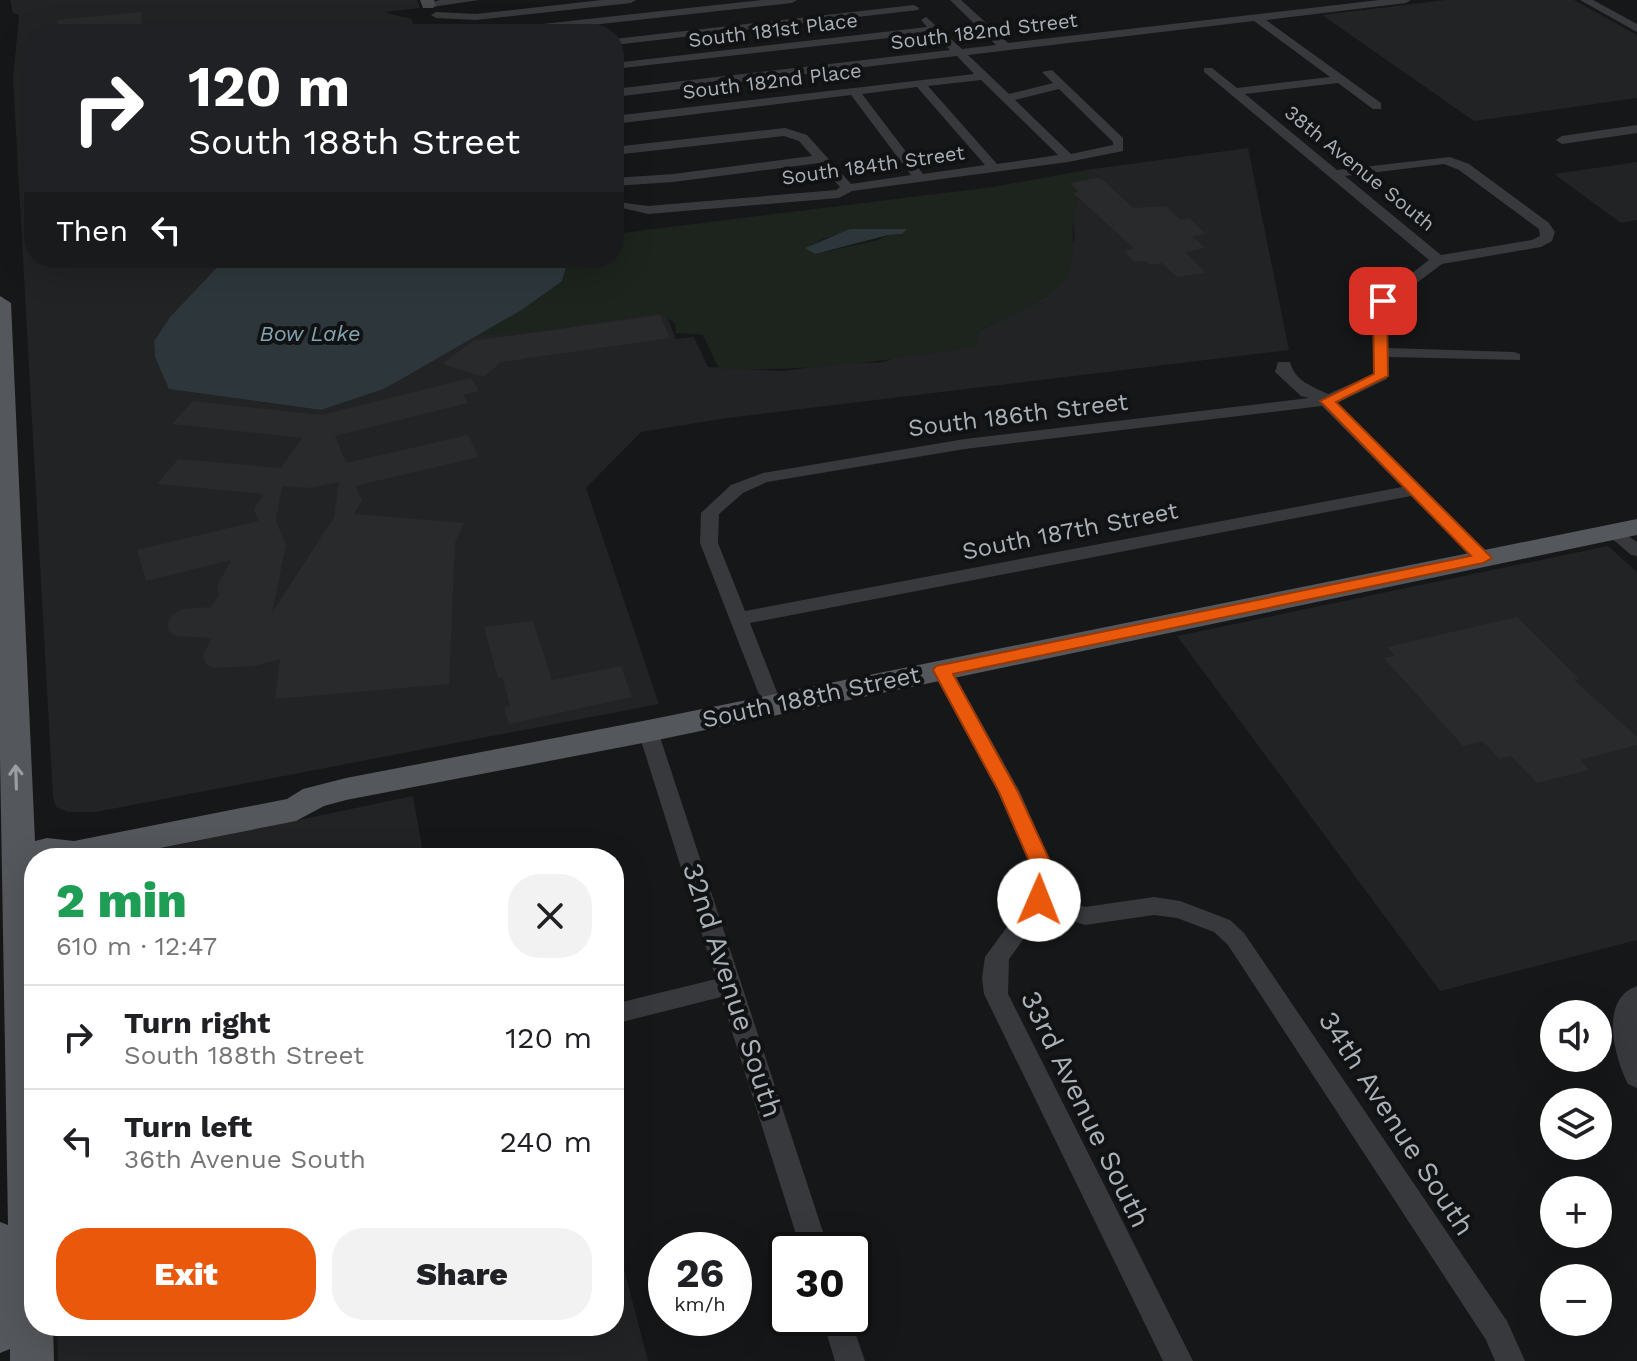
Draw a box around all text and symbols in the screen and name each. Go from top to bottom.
street label: South 181st Place [687,8,859,52]
street label: South 182nd Street [889,8,1079,54]
text: 120 m [188,54,350,120]
icon: right [56,56,160,160]
street label: South 182nd Place [681,58,863,104]
street label: 38th Avenue South [1280,100,1440,236]
text: South 188th Street [188,121,520,163]
street label: South 184th Street [780,140,967,190]
icon: left [144,208,188,252]
text: Then [56,213,128,248]
pin [1349,267,1417,335]
icon: arrive [1361,279,1405,323]
water label: Bow Lake [259,321,361,346]
street label: South 186th Street [906,388,1130,442]
street label: South 187th Street [960,496,1180,566]
street label: South 188th Street [700,660,922,734]
one-way arrow [9,764,24,791]
position arrow [997,858,1081,942]
street label: 32nd Avenue South [676,859,789,1122]
text: 2 min [56,872,187,929]
button: close [508,874,592,958]
text: 610 m · 12:47 [56,931,217,961]
street label: 33rd Avenue South [1014,985,1157,1233]
map controls [1540,1000,1612,1336]
button: sound [1540,1000,1612,1072]
text: Turn right [124,1005,270,1040]
street label: 34th Avenue South [1312,1005,1481,1242]
icon: right [56,1015,100,1059]
text: 120 m [505,1020,592,1055]
text: South 188th Street [124,1040,364,1070]
button: layers [1540,1088,1612,1160]
text: Turn left [124,1109,252,1144]
icon: left [56,1119,100,1163]
text: 240 m [500,1124,592,1159]
text: 36th Avenue South [124,1144,366,1174]
button: + [1540,1176,1612,1248]
button: Exit [56,1228,316,1320]
button: Share [332,1228,592,1320]
speed limit sign: 30 [768,1232,872,1336]
text: 26 [676,1250,724,1297]
button: − [1540,1264,1612,1336]
text: km/h [674,1292,726,1316]

